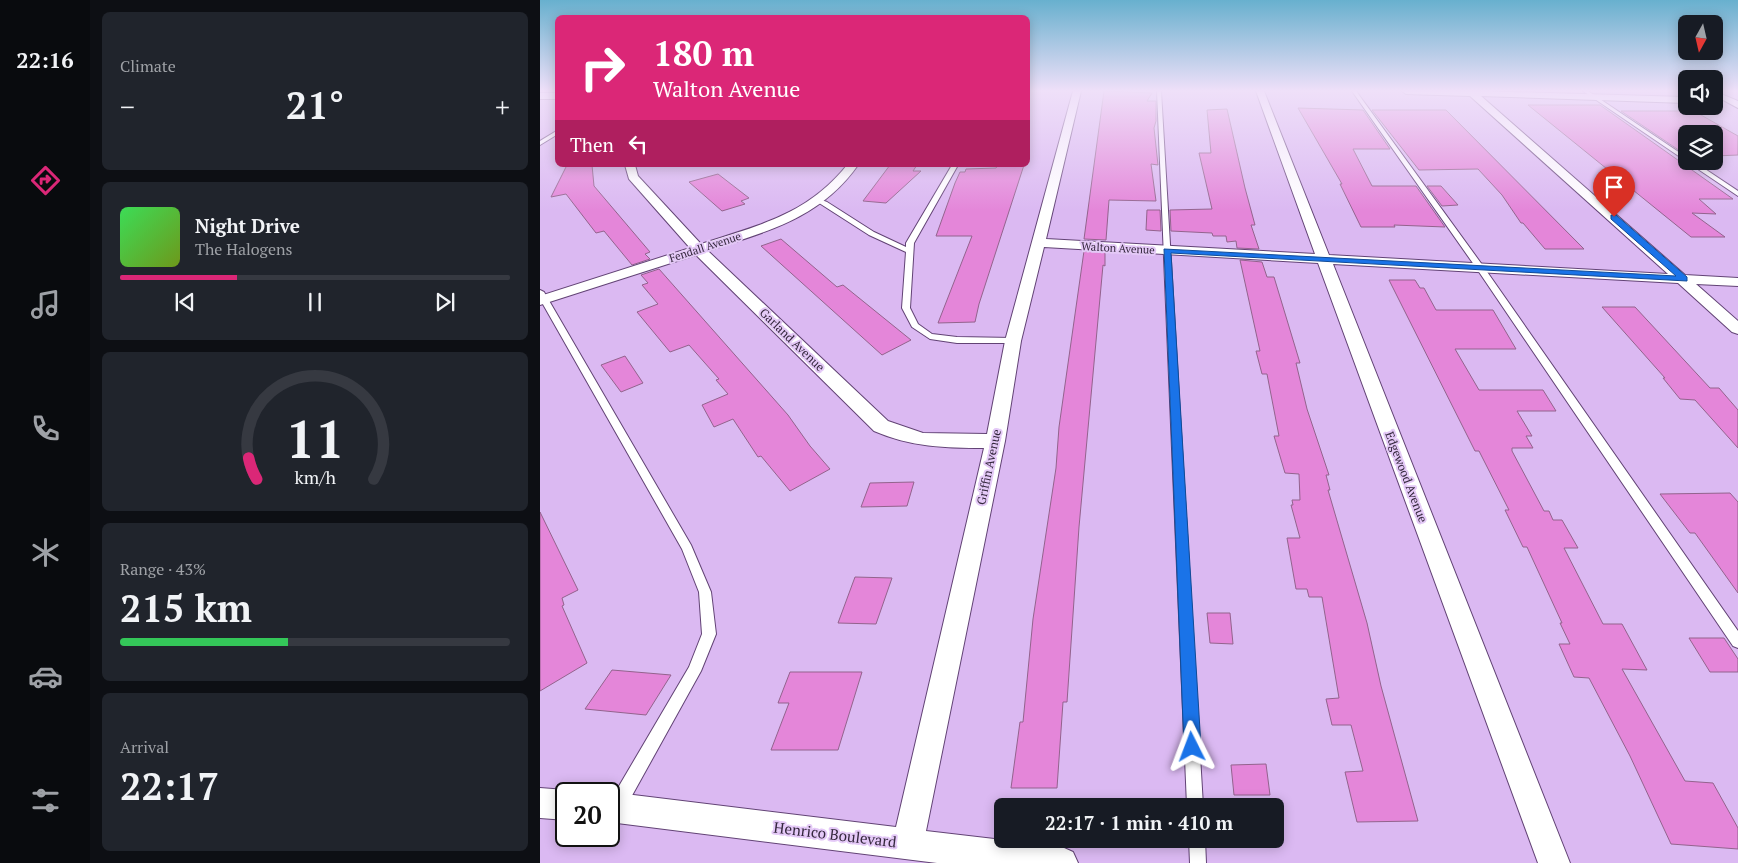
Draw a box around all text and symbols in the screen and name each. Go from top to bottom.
north arrow [1678,15,1722,60]
map controls [1678,15,1723,170]
text: 180 m [653,30,754,76]
icon: right [570,35,635,100]
text: 22:16 [16,45,74,74]
text: Climate [120,55,176,77]
button: sound [1678,70,1723,115]
text: Walton Avenue [653,74,800,103]
text: 21° [286,80,344,130]
text: − [120,88,135,125]
text: + [495,88,510,125]
button: layers [1678,125,1723,170]
icon: left [624,130,652,158]
text: Then [570,132,614,157]
icon: directions [28,163,63,198]
pin [1593,166,1635,217]
icon: arrive [1600,173,1628,201]
text: Night Drive [195,213,300,238]
street label: Fendall Avenue [667,229,743,265]
text: The Halogens [195,238,293,260]
street label: Walton Avenue [1081,239,1156,257]
icon: music [28,287,63,322]
icon: previous [171,288,199,316]
icon: pause [301,288,329,316]
icon: next [431,288,459,316]
street label: Garland Avenue [757,305,828,374]
text: 11 [286,404,344,473]
icon: phone [28,411,63,446]
street label: Griffin Avenue [973,428,1004,506]
street label: Edgewood Avenue [1382,429,1431,525]
text: km/h [294,465,336,489]
icon: climate [28,535,63,570]
text: Range · 43% [120,558,206,580]
text: 215 km [120,583,252,633]
icon: car [28,659,63,694]
position arrow [1165,720,1217,772]
text: Arrival [120,736,169,758]
text: 22:17 [120,761,219,811]
speed limit sign: 20 [555,782,620,847]
icon: filters [28,783,63,818]
text: 22:17 · 1 min · 410 m [1045,810,1233,835]
street label: Henrico Boulevard [773,817,898,851]

